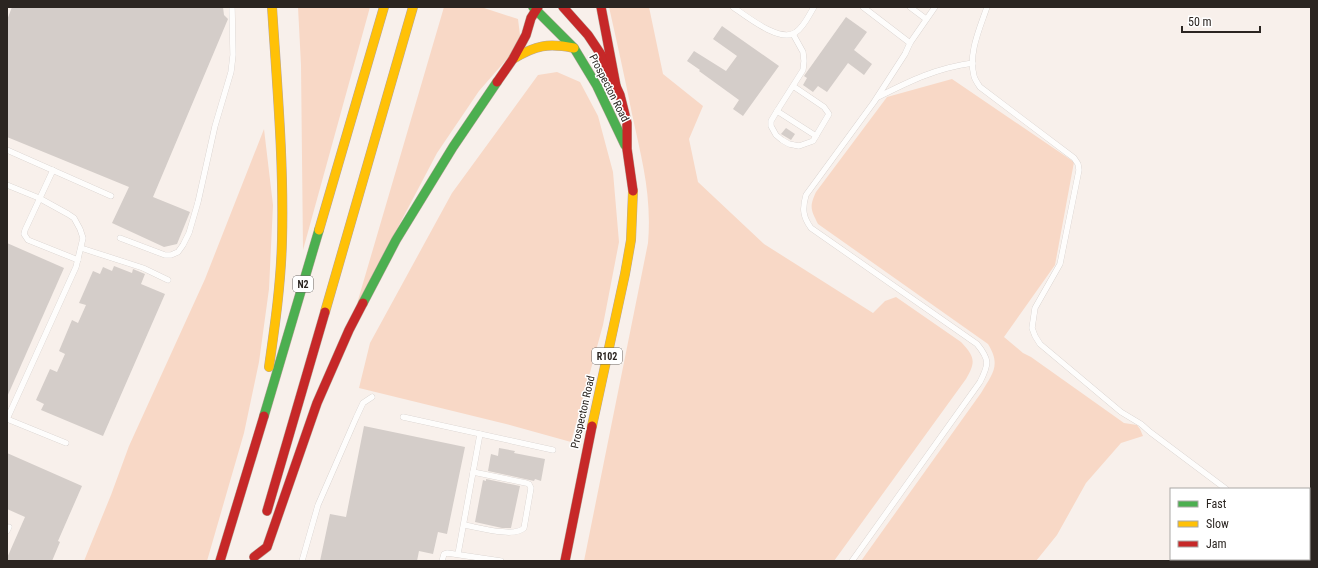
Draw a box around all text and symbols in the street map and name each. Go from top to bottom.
scale bar [1182,8,1260,34]
text: 50 m [1188,15,1212,29]
street label: Prospecton Road [586,52,632,124]
road number: N2 [293,276,313,292]
road number: R102 [592,348,622,364]
street label: Prospecton Road [568,374,598,450]
legend [1170,488,1310,560]
text: Fast [1206,497,1227,511]
text: Slow [1206,517,1229,531]
text: Jam [1206,537,1227,551]

